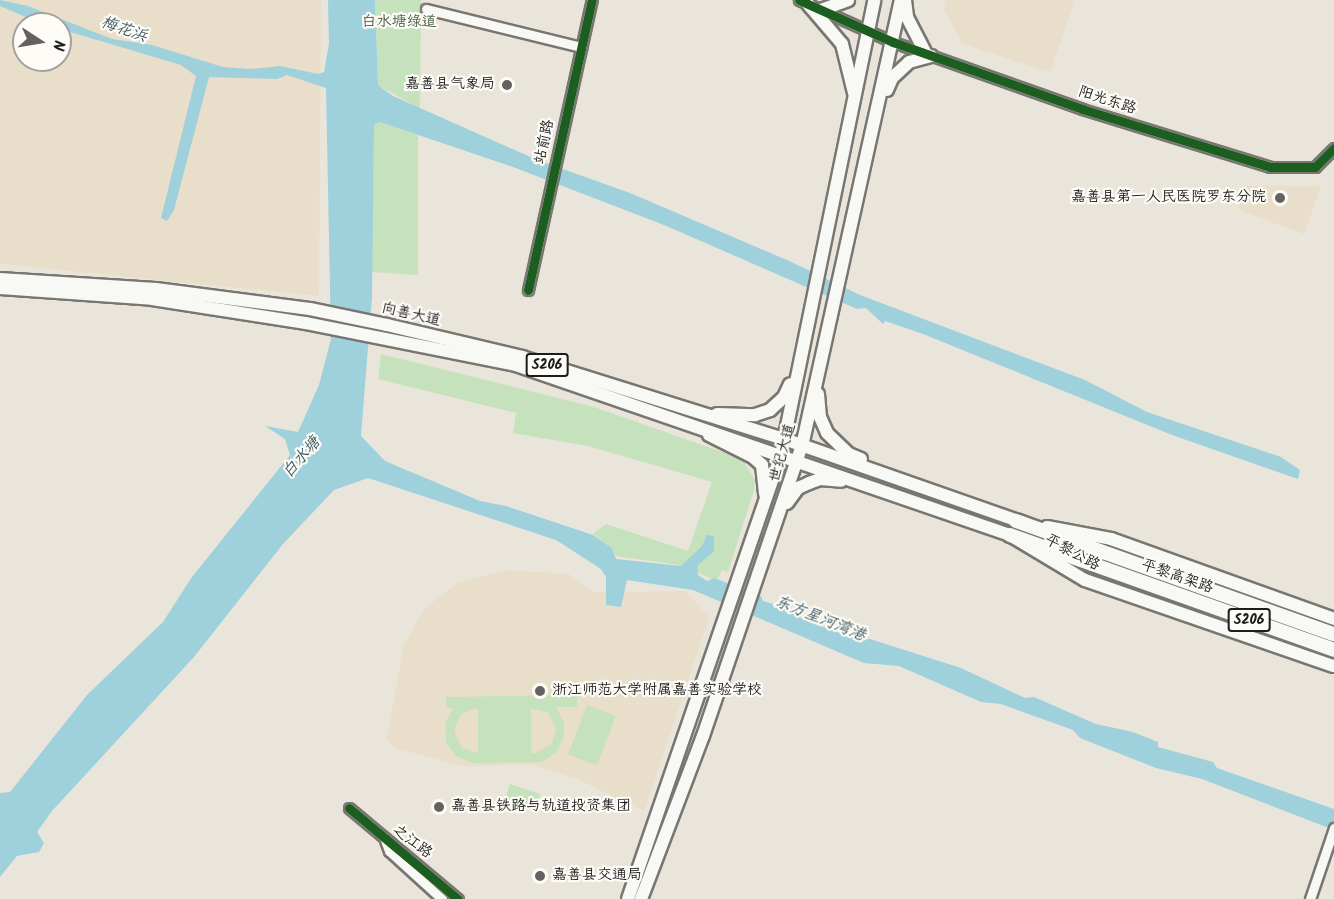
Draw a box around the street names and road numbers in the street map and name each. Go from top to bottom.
street label: 阳光东路 [1076,83,1138,119]
street label: 站前路 [532,118,558,166]
street label: 向善大道 [380,299,442,331]
road number: S206 [524,354,570,376]
street label: 世纪大道 [766,422,800,484]
street label: 平黎公路 [1041,531,1103,575]
street label: 平黎高架路 [1139,556,1215,598]
road number: S206 [1226,609,1272,631]
street label: 之江路 [389,821,435,863]

